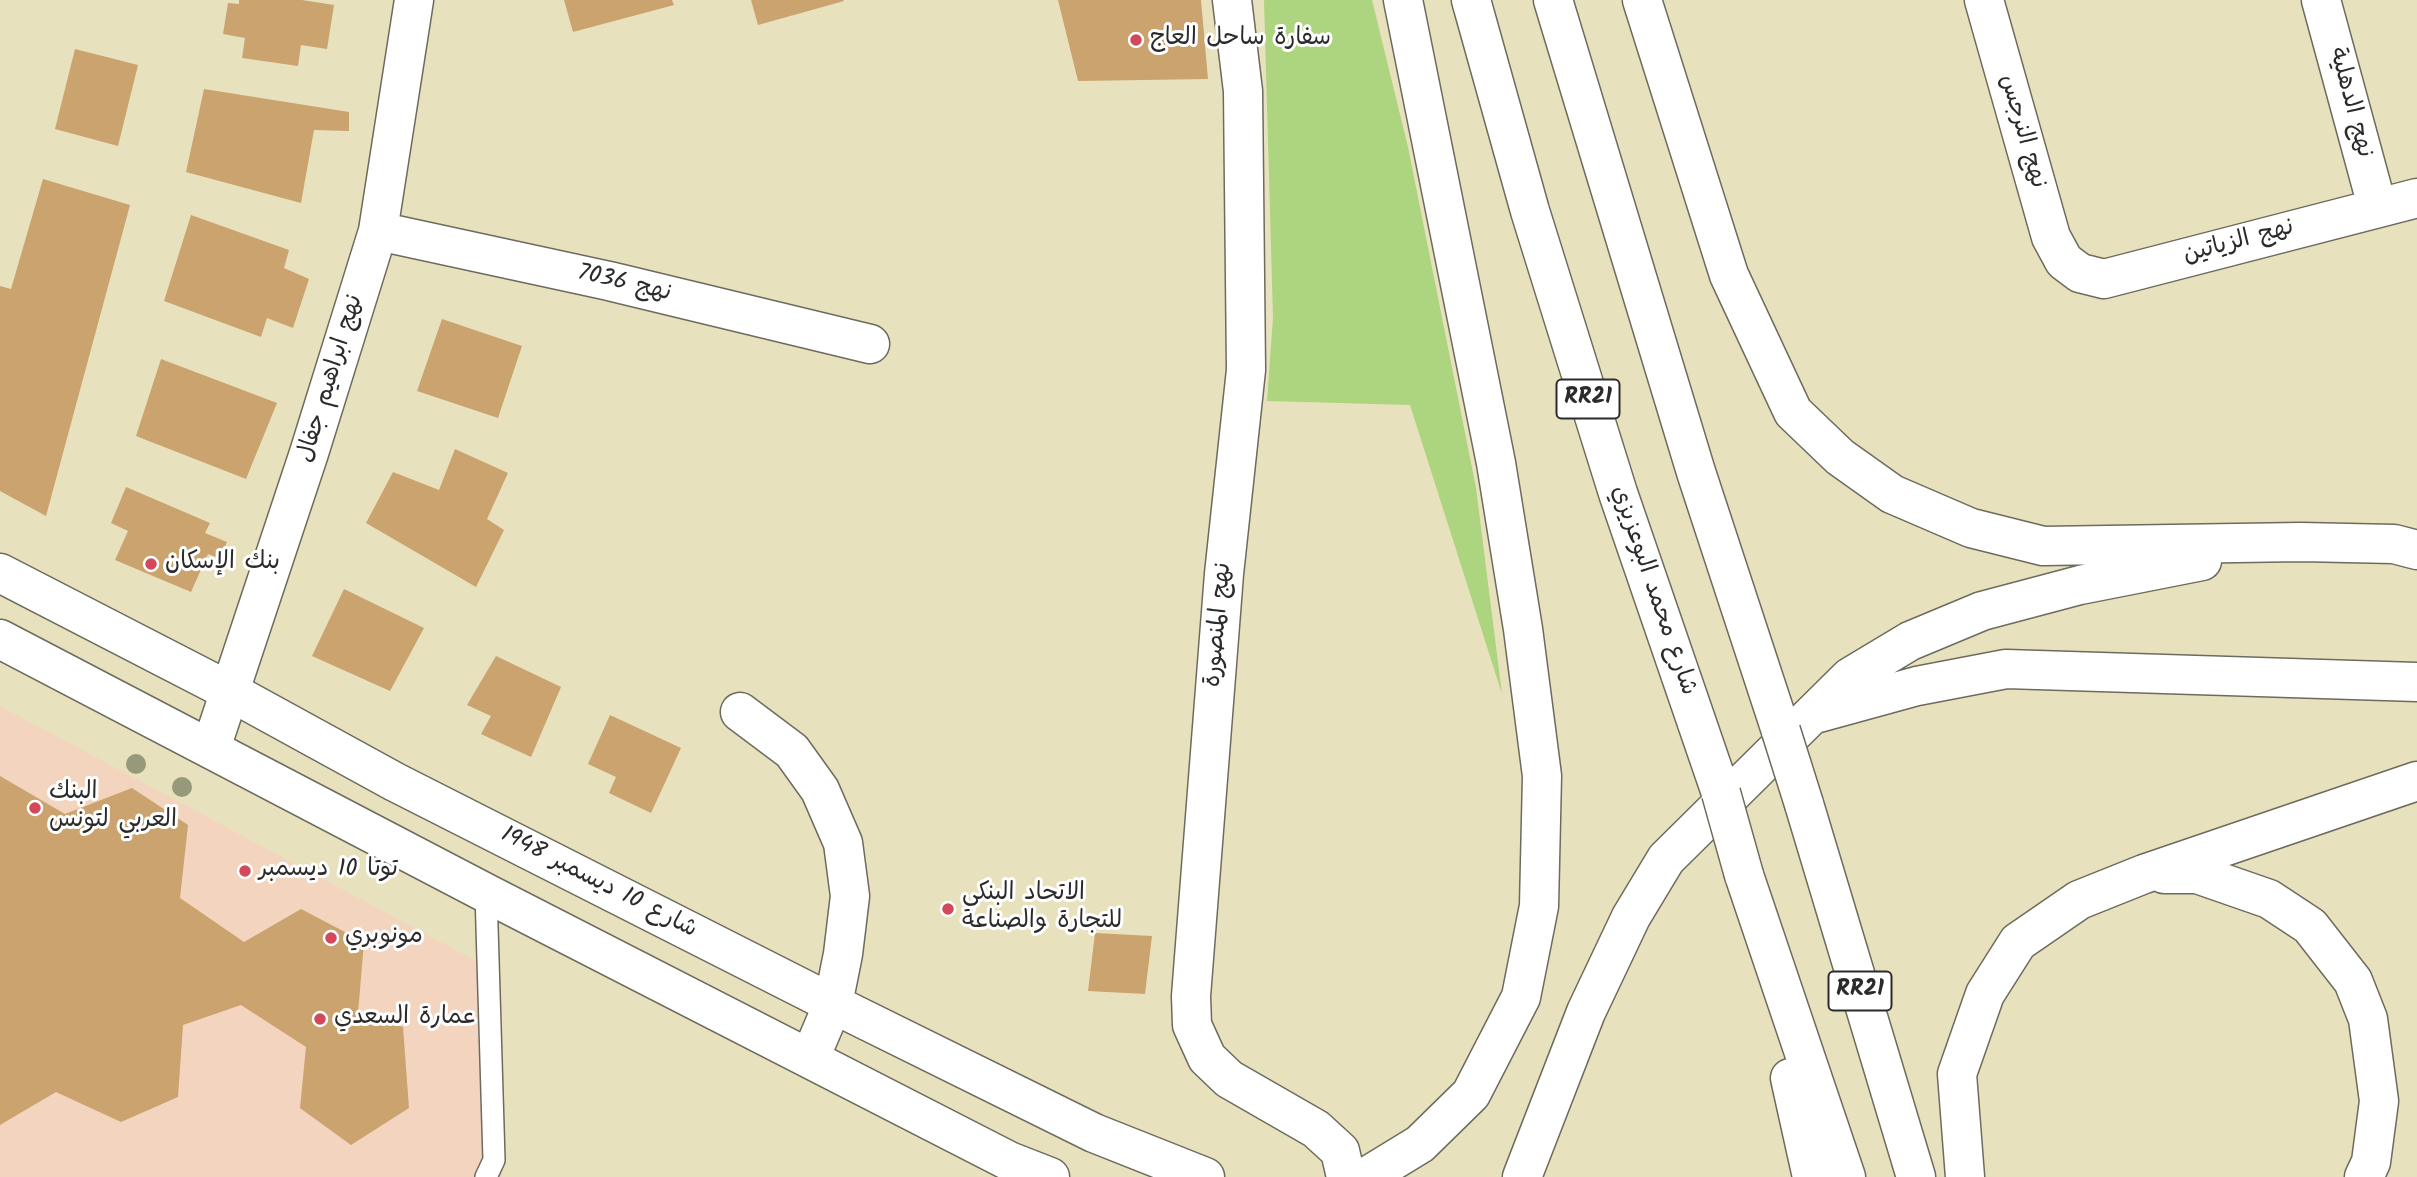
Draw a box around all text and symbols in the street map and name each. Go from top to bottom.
place label: سفارة ساحل العاج [1150,26,1331,54]
marker: سفارة ساحل العاج [1128,32,1144,48]
street label: نهج الدهلية [2320,45,2378,161]
street label: نهج النرجس [1991,72,2051,192]
street label: نهج الزياتين [2181,214,2297,272]
street label: نهج 7036 [574,260,674,310]
street label: نهج ابراهيم جفال [293,292,371,466]
road number: RR21 [1556,380,1620,418]
street label: شارع محمد البوعزيزي [1603,482,1701,700]
place label: بنك الإسكان [165,550,280,578]
marker: بنك الإسكان [143,556,159,572]
street label: نهج المنصورة [1200,561,1240,689]
place label: البنك العربي لتونس [49,780,177,836]
marker: البنك العربي لتونس [27,800,43,816]
street label: شارع 10 ديسمبر 1948 [495,822,701,946]
place label: توتا 10 ديسمبر [259,857,398,885]
marker: توتا 10 ديسمبر [237,863,253,879]
place label: الاتحاد البنكي للتجارة والصناعة [962,881,1122,937]
marker: الاتحاد البنكي للتجارة والصناعة [940,901,956,917]
place label: مونوبري [345,924,423,952]
marker: مونوبري [323,930,339,946]
road number: RR21 [1828,972,1892,1010]
place label: عمارة السعدي [334,1005,477,1033]
marker: عمارة السعدي [312,1011,328,1027]

